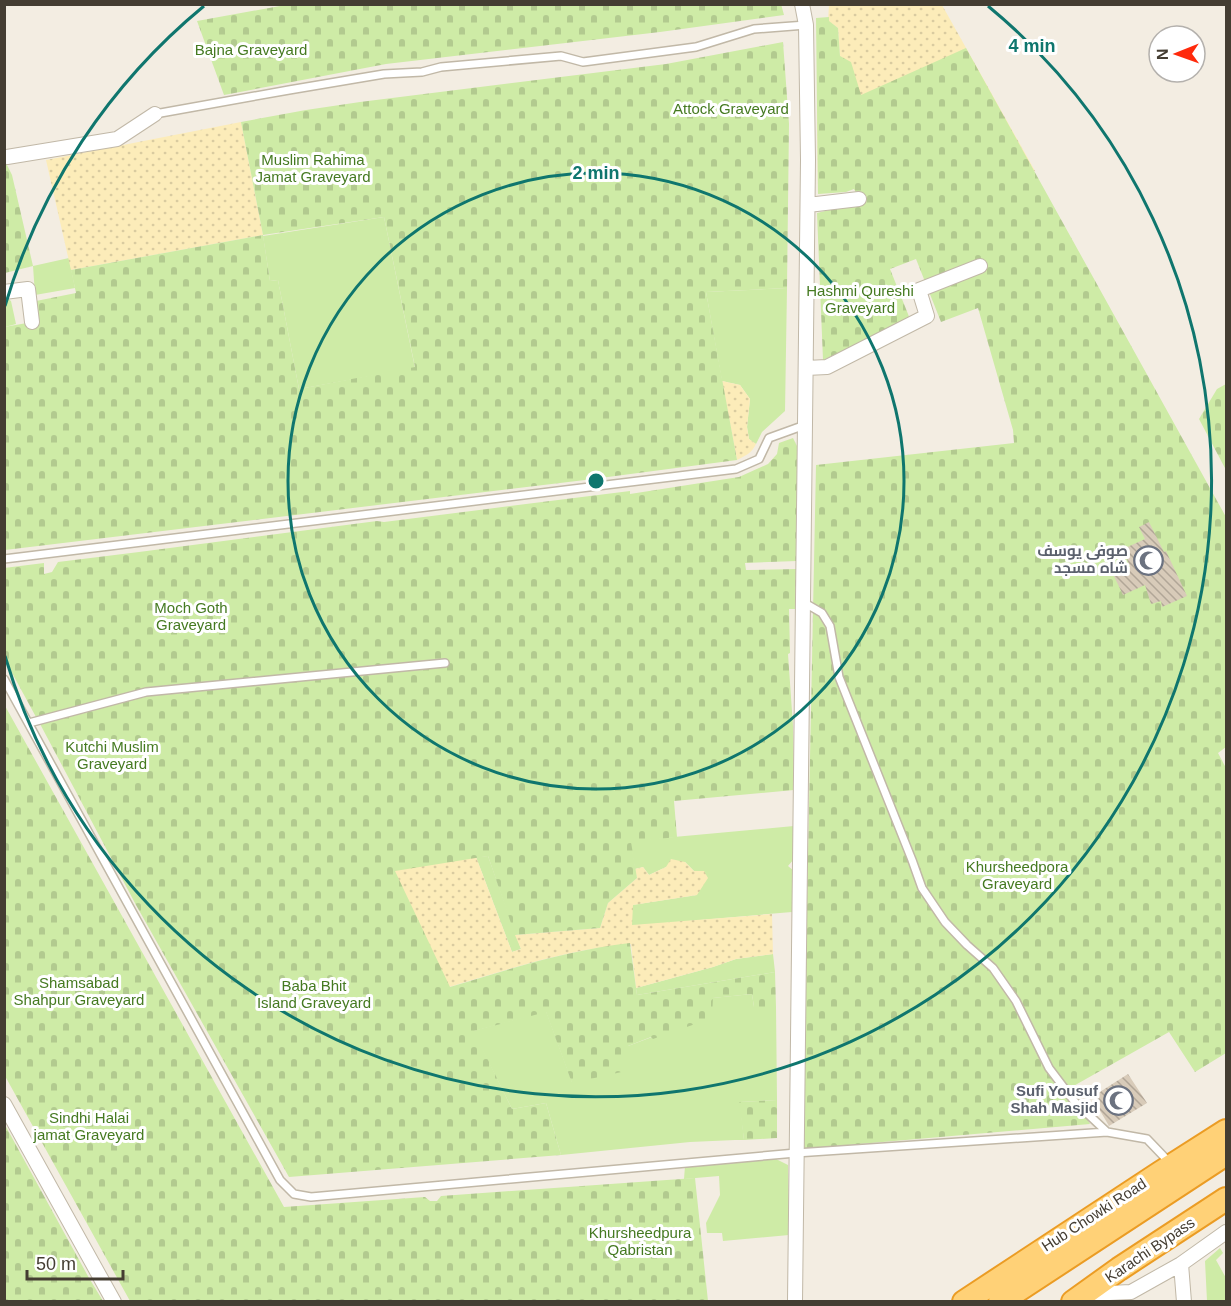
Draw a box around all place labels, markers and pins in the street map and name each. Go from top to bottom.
centre of rings [586,471,606,491]
place label: صوفی یوسف شاہ مسجد [1037,542,1128,576]
mosque icon: صوفی یوسف شاہ مسجد [1133,544,1165,576]
place label: Sufi Yousuf Shah Masjid [1010,1082,1099,1116]
mosque icon: Sufi Yousuf Shah Masjid [1103,1084,1135,1116]

